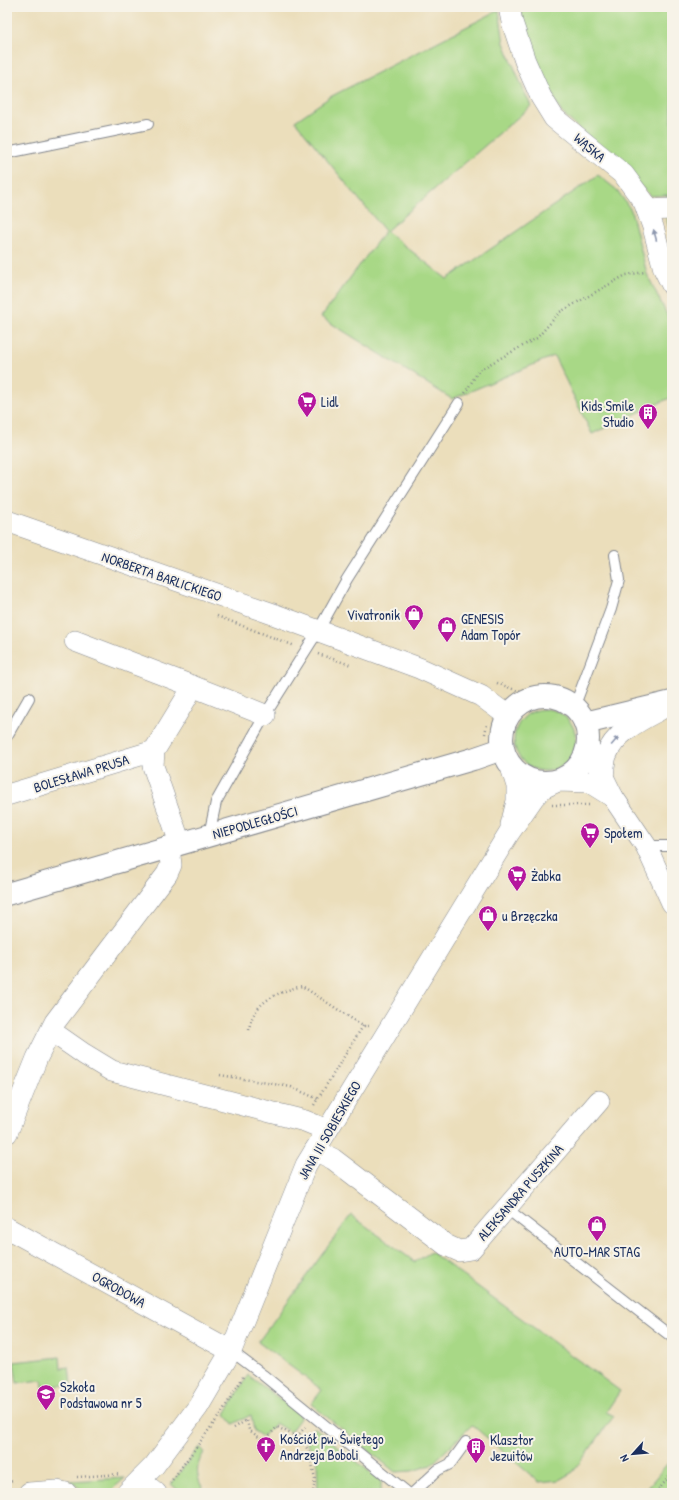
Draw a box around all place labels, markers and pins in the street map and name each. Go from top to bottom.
supermarket icon: Lidl [296,390,318,418]
place label: Lidl [321,392,339,411]
place label: Kids Smile Studio [581,396,634,431]
building icon: Kids Smile Studio [637,402,659,430]
shop icon: Vivatronik [403,603,425,631]
place label: Vivatronik [347,605,400,624]
place label: GENESIS Adam Topór [461,609,521,645]
shop icon: GENESIS Adam Topór [436,615,458,643]
supermarket icon: Społem [579,821,601,849]
place label: Społem [604,823,642,843]
supermarket icon: Żabka [506,864,528,892]
place label: Żabka [531,866,561,885]
shop icon: u Brzęczka [477,904,499,932]
place label: u Brzęczka [502,906,558,925]
shop icon: AUTO-MAR STAG [586,1214,608,1242]
place label: AUTO-MAR STAG [554,1242,640,1261]
place label: Szkoła Podstawowa nr 5 [60,1377,142,1412]
school or university icon: Szkoła Podstawowa nr 5 [35,1383,57,1411]
place label: Kościół pw. Świętego Andrzeja Boboli [280,1429,384,1465]
place label: Klasztor Jezuitów [490,1430,534,1465]
church icon: Kościół pw. Świętego Andrzeja Boboli [255,1435,277,1463]
building icon: Klasztor Jezuitów [465,1436,487,1464]

